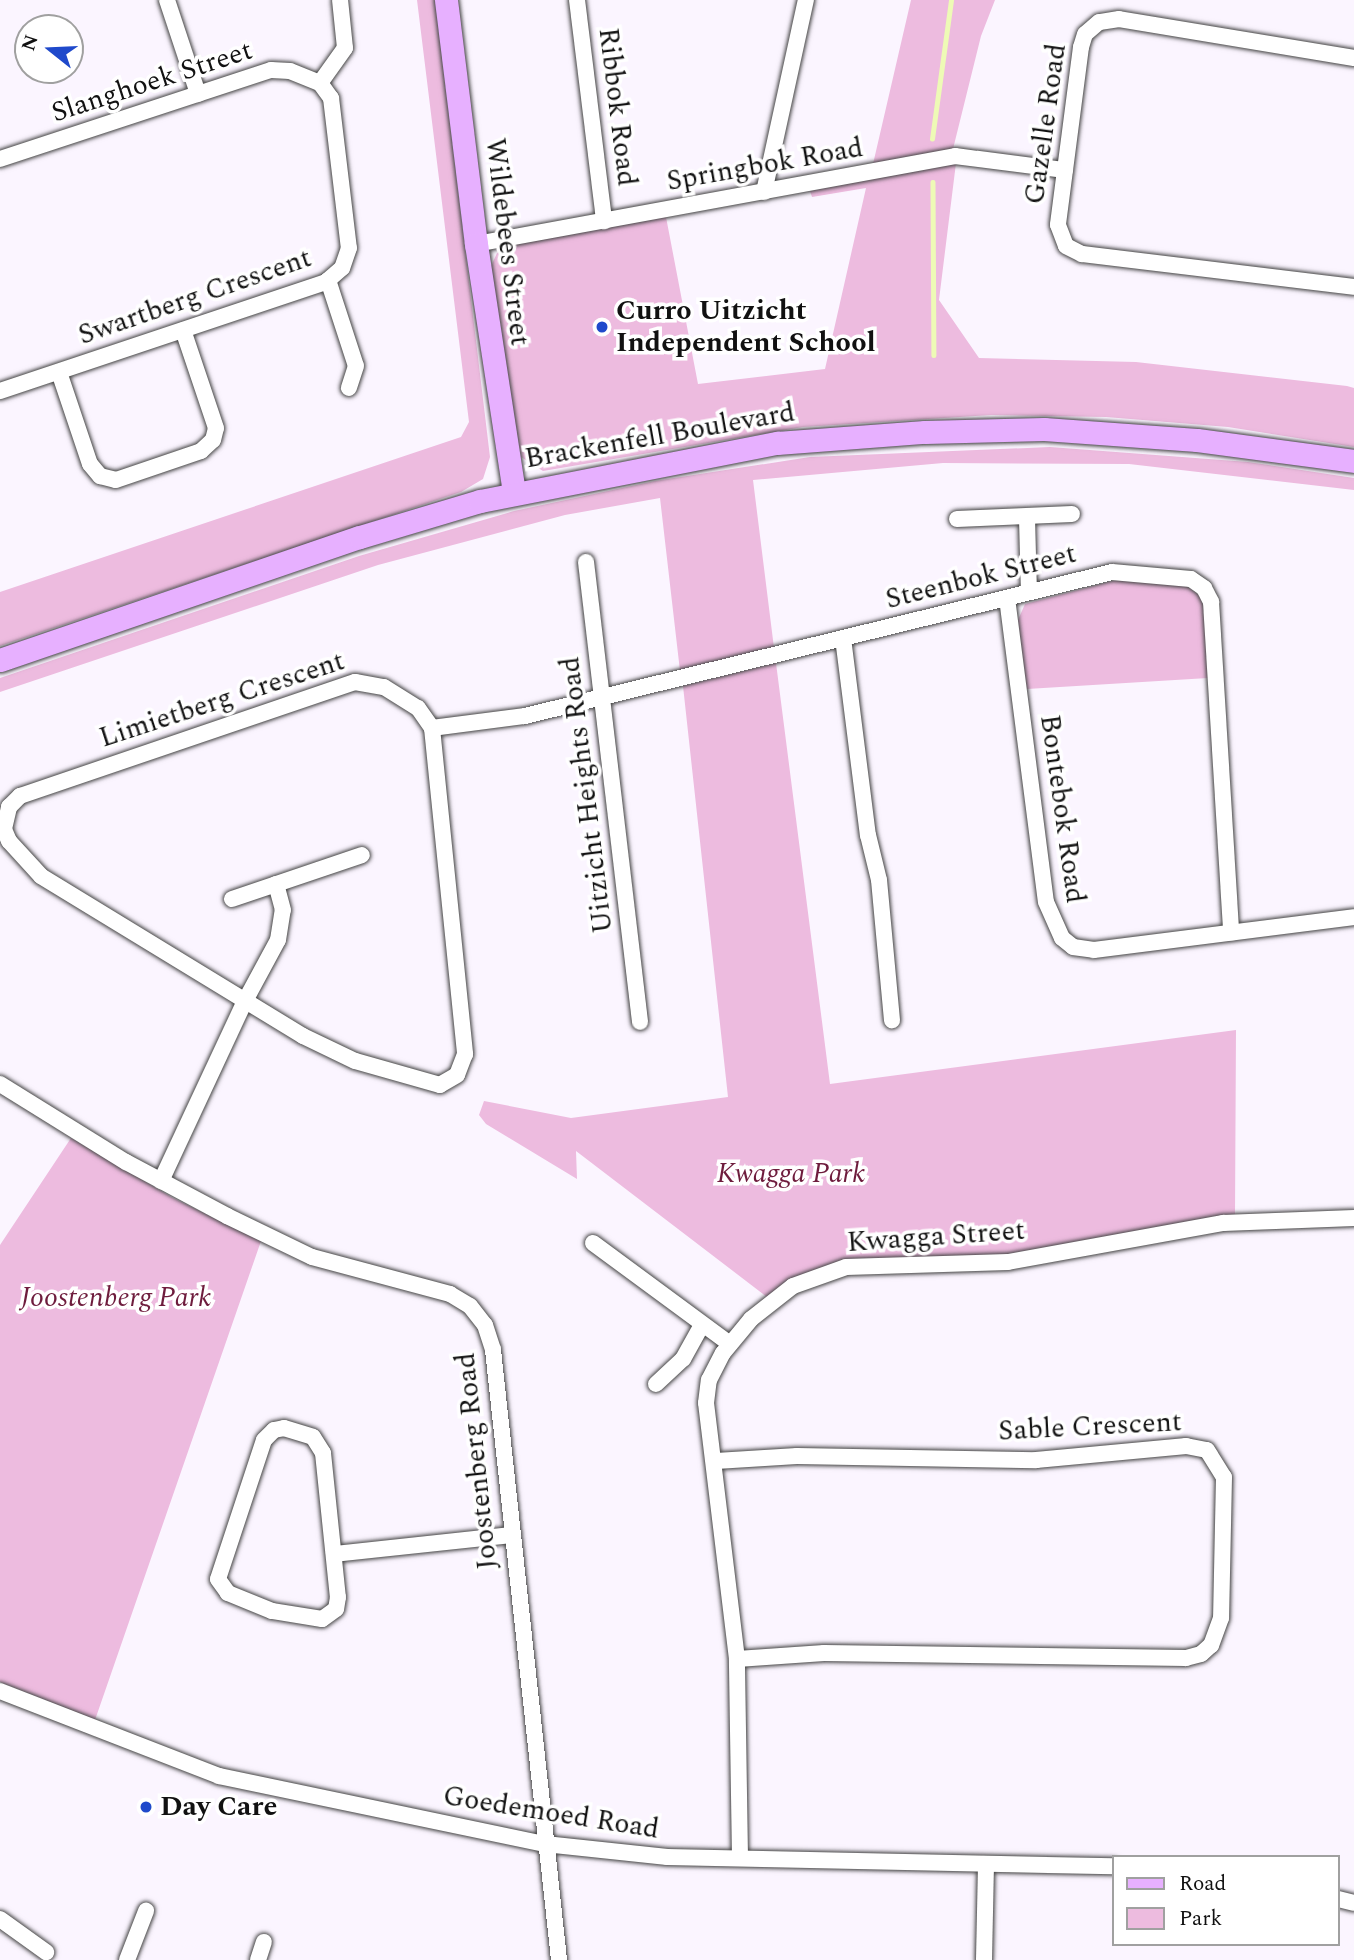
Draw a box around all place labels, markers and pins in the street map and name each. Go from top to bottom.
place label: Curro Uitzicht Independent School [616,294,876,360]
marker: Curro Uitzicht Independent School [594,319,610,335]
place label: Day Care [160,1790,277,1824]
marker: Day Care [138,1799,154,1815]

